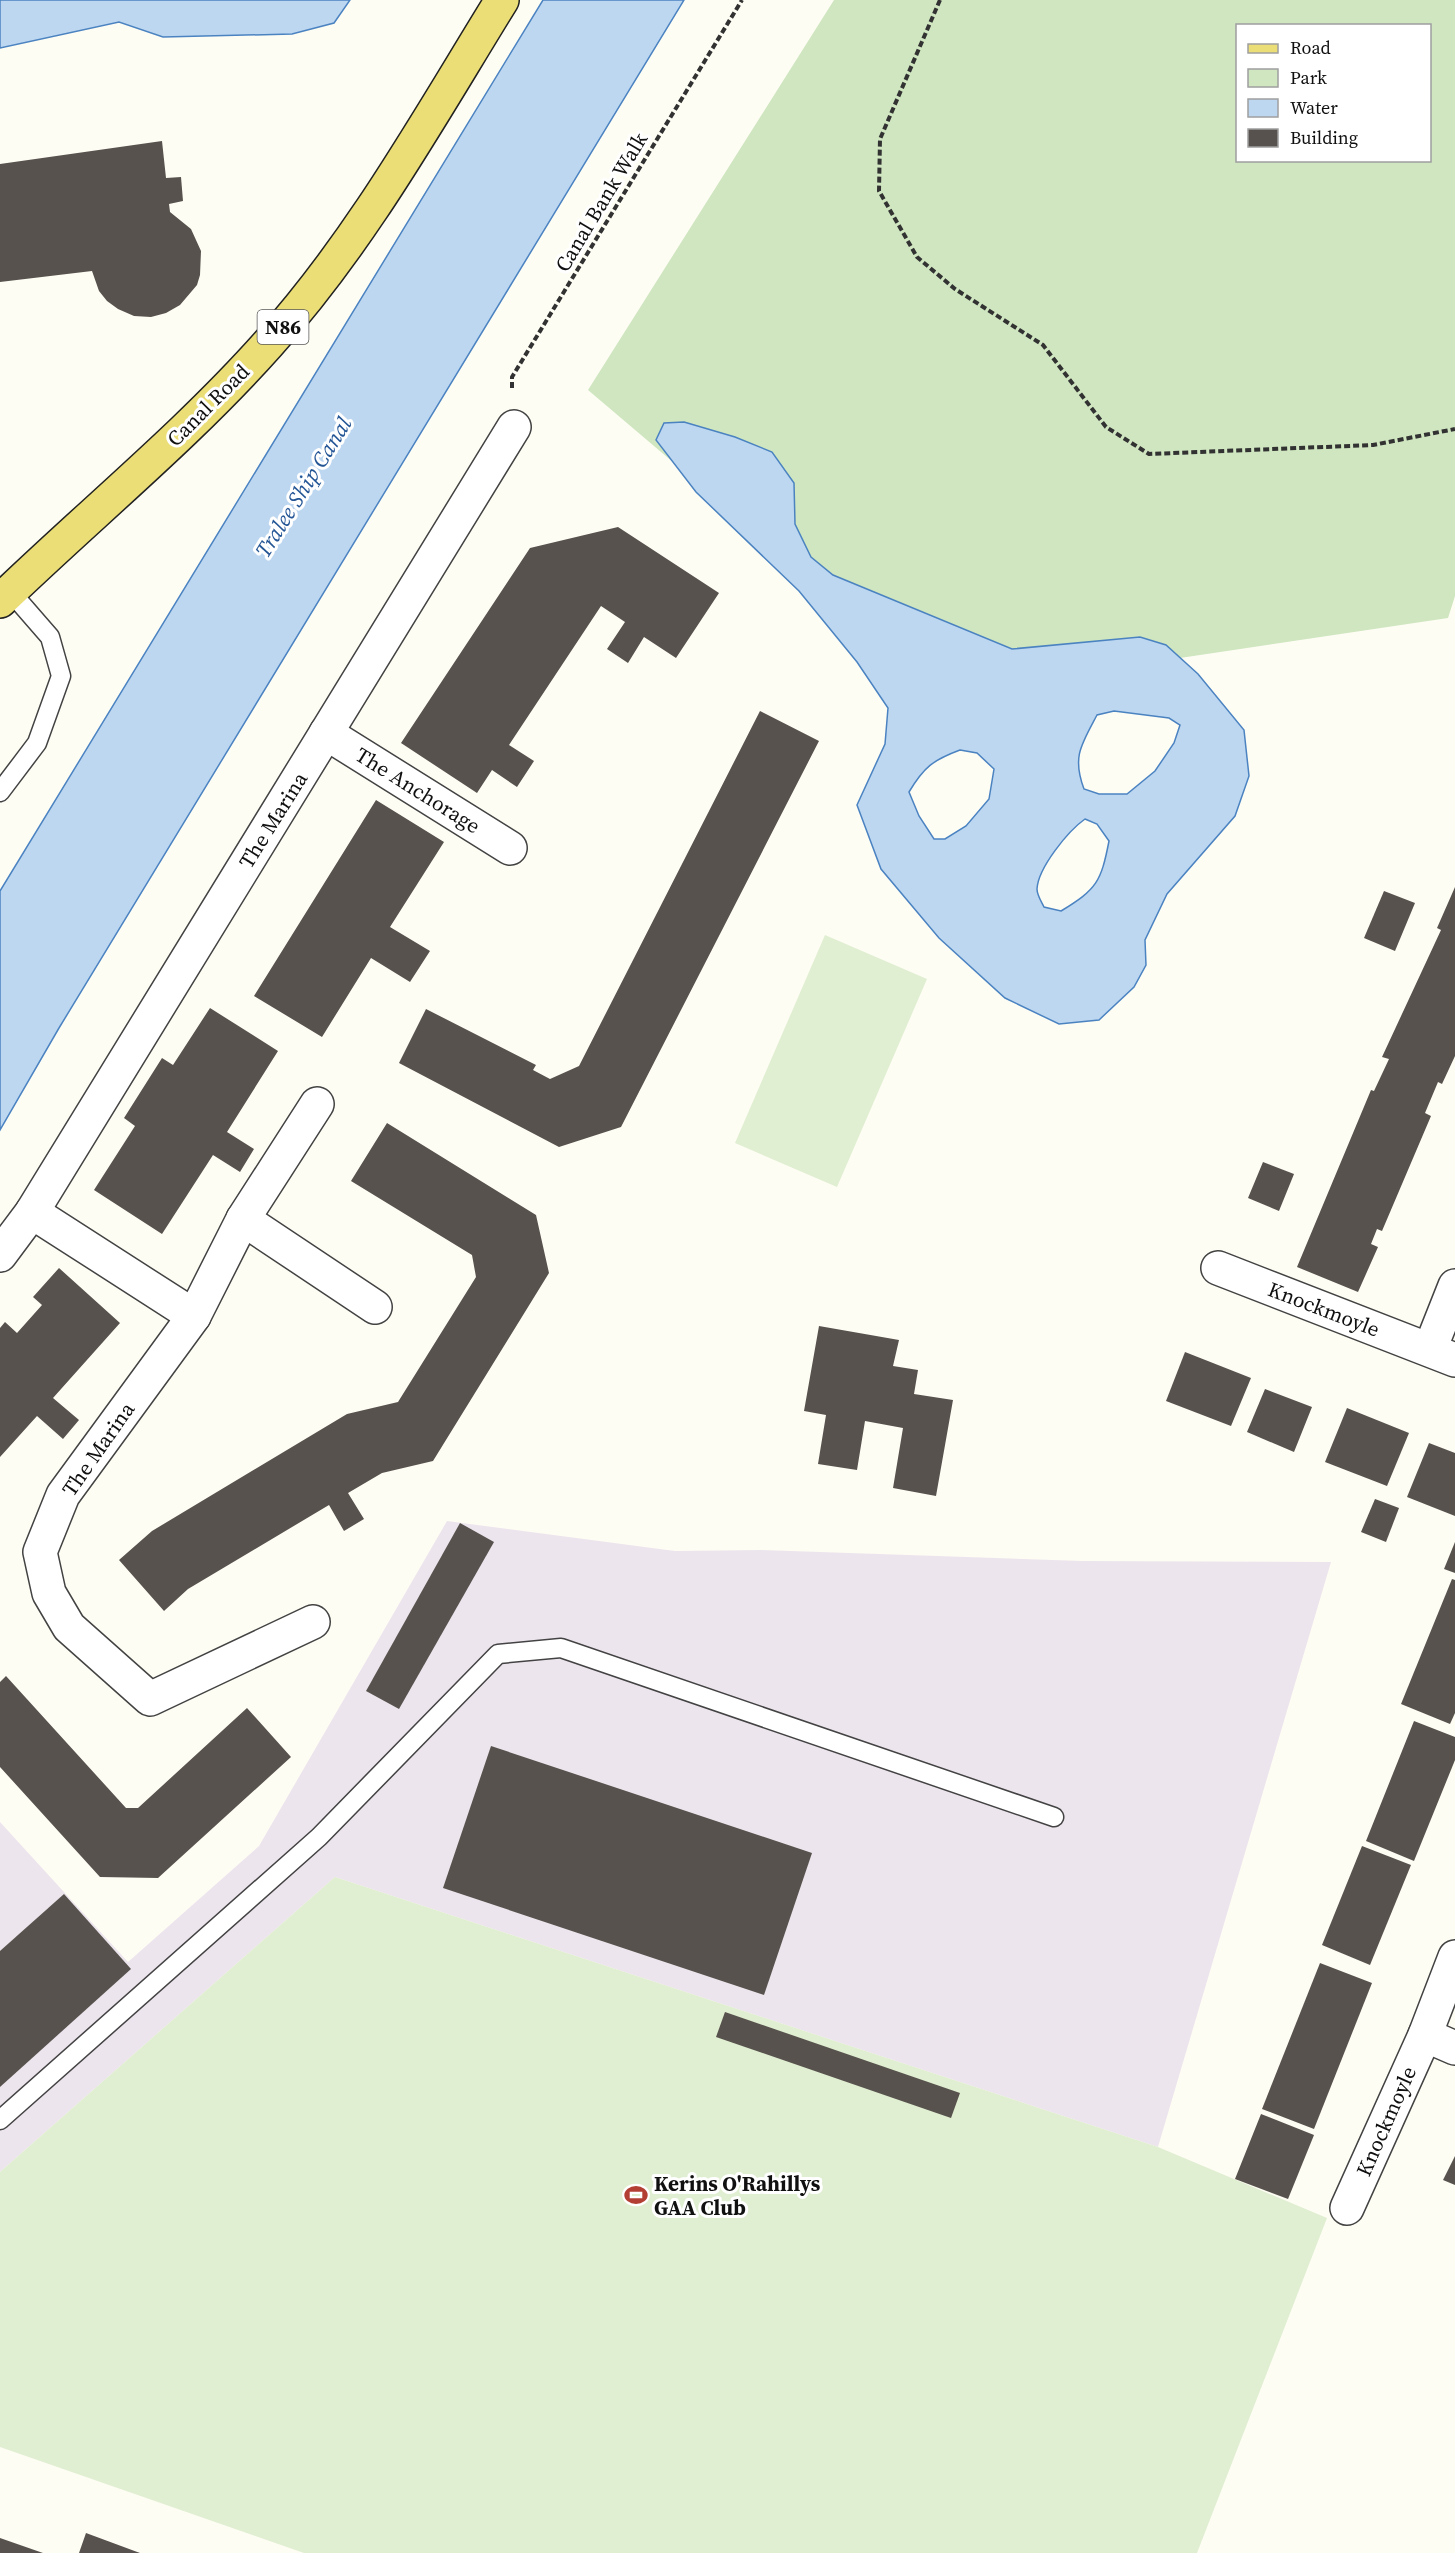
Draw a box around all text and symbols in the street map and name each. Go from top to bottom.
legend [1236,24,1431,162]
text: Road [1290,35,1331,60]
text: Park [1290,65,1327,90]
text: Water [1290,95,1338,120]
text: Building [1290,125,1358,150]
street label: Canal Bank Walk [548,126,654,277]
road number: N86 [258,310,308,344]
street label: Canal Road [160,357,256,453]
water label: Tralee Ship Canal [248,410,359,563]
street label: The Anchorage [350,740,486,840]
street label: The Marina [232,766,314,874]
street label: Knockmoyle [1264,1274,1384,1344]
street label: The Marina [55,1396,141,1502]
street label: Knockmoyle [1349,2062,1423,2180]
place label: Kerins O'Rahillys GAA Club [654,2169,821,2222]
sports icon: Kerins O'Rahillys GAA Club [623,2182,649,2208]

